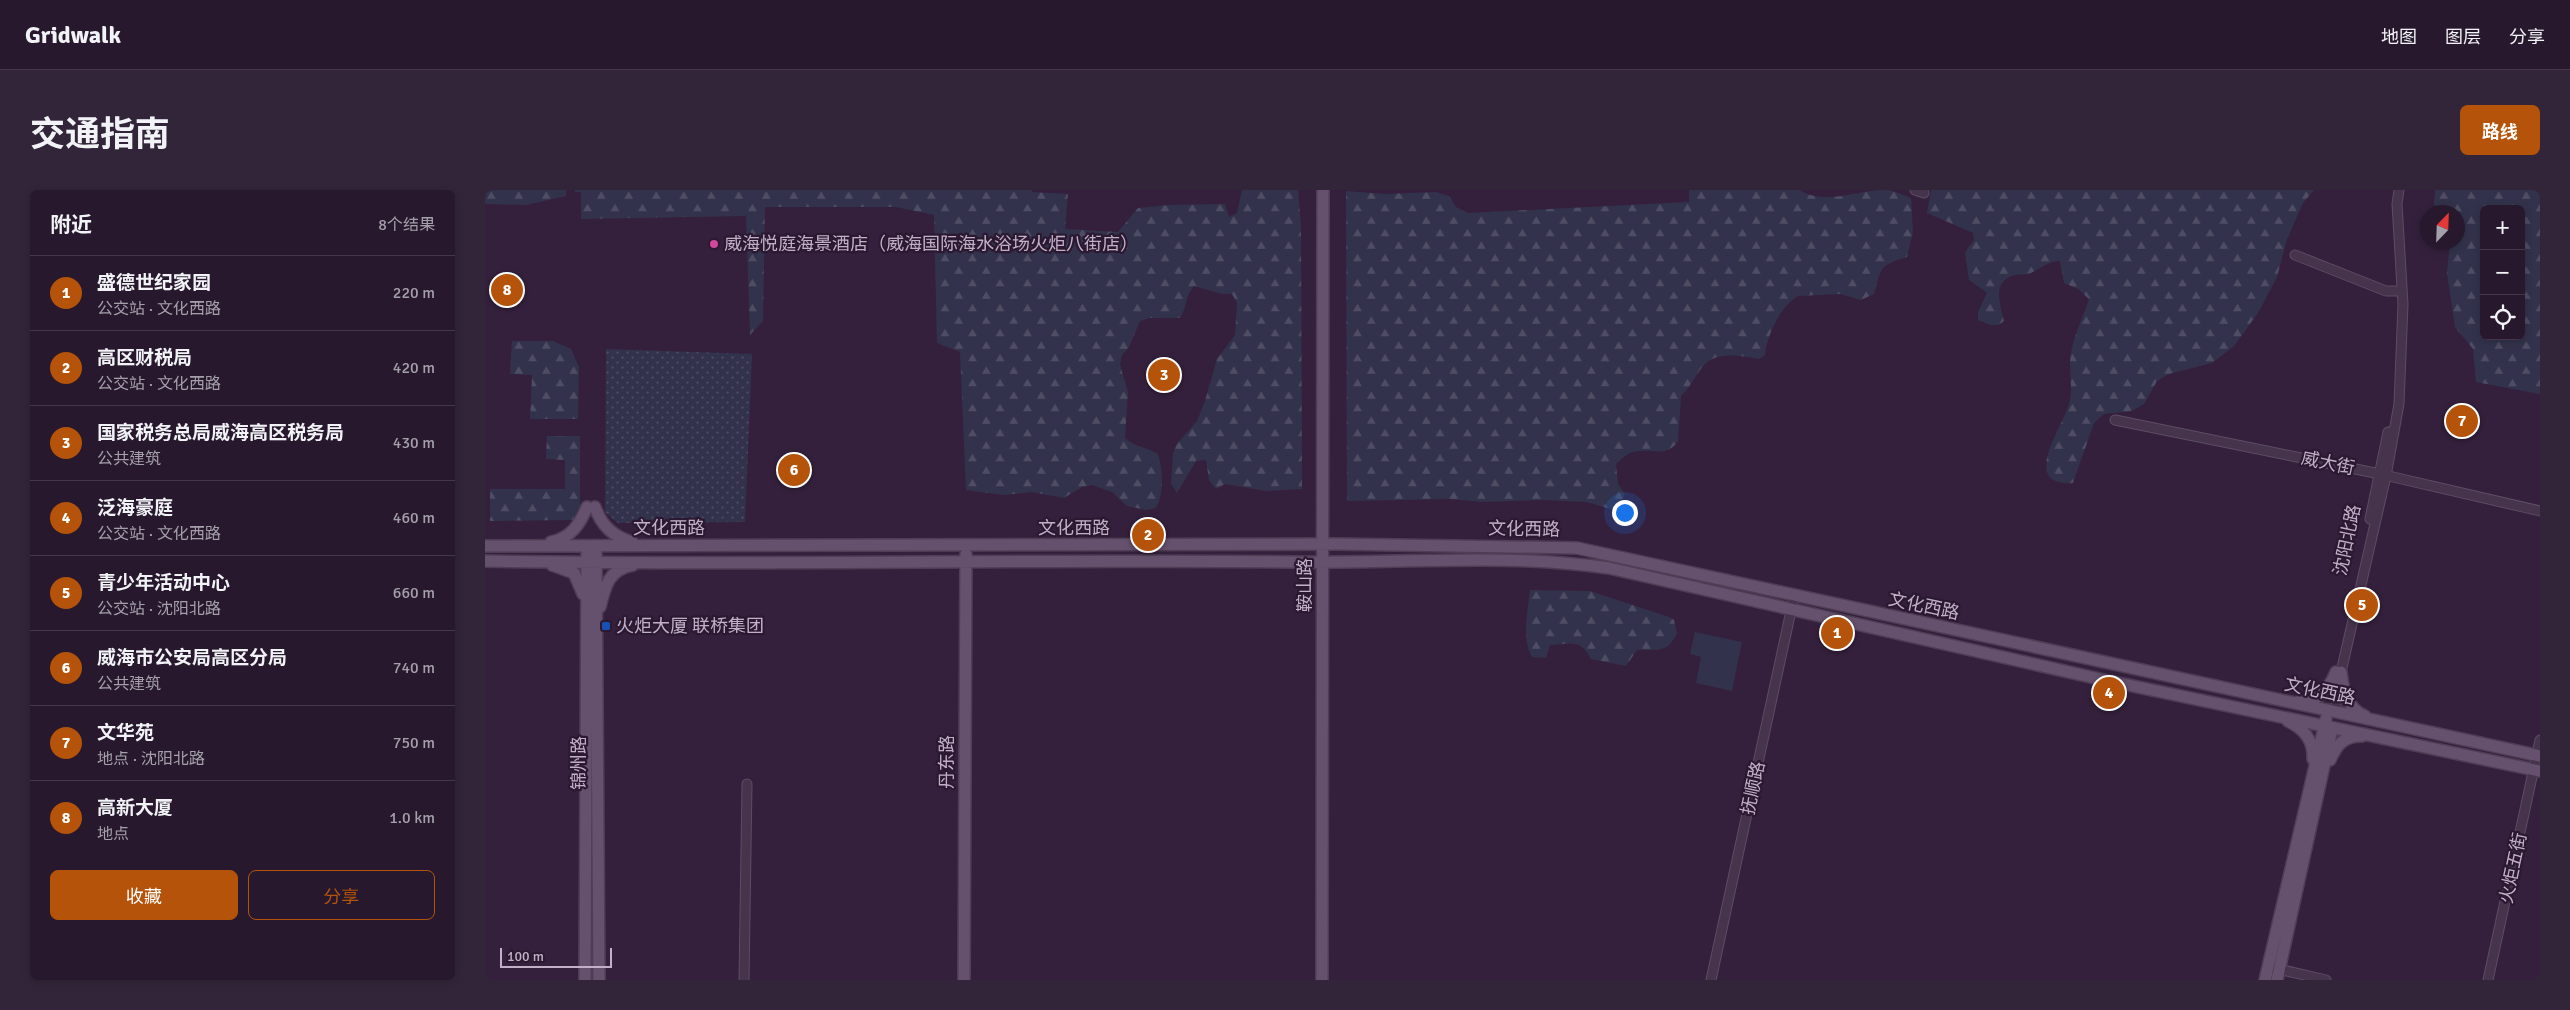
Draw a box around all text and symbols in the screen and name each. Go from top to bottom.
text: Gridwalk [25,20,121,50]
text: 地图 [2381,26,2417,48]
text: 图层 [2445,26,2481,48]
text: 分享 [2509,26,2545,48]
button: 路线 [2460,105,2540,155]
text: 交通指南 [30,113,170,156]
north arrow [2420,205,2465,250]
map controls [2480,205,2525,340]
button: + [2480,205,2525,250]
text: 附近 [50,212,92,238]
text: 8个结果 [378,215,435,235]
place label: 威海悦庭海景酒店（威海国际海水浴场火炬八街店） [724,233,1138,255]
marker: 威海悦庭海景酒店（威海国际海水浴场火炬八街店） [708,238,720,250]
button: − [2480,250,2525,295]
text: 盛德世纪家园 [97,271,211,295]
pin: 8 [491,271,523,309]
text: 1 [62,283,70,303]
text: 220 m [393,283,435,303]
button: locate [2480,295,2525,340]
text: 公交站 · 文化西路 [97,299,221,319]
text: 高区财税局 [97,346,192,370]
pin: 3 [1148,356,1180,394]
text: 2 [62,358,70,378]
text: 420 m [393,358,435,378]
text: 公交站 · 文化西路 [97,374,221,394]
pin: 7 [2446,402,2478,440]
text: 国家税务总局威海高区税务局 [97,421,344,445]
text: 3 [62,433,70,453]
text: 430 m [393,433,435,453]
street label: 威大街 [2299,447,2357,479]
text: 公共建筑 [97,449,161,469]
pin: 6 [778,451,810,489]
text: 泛海豪庭 [97,496,173,520]
your location [1612,500,1638,526]
street label: 沈阳北路 [2329,502,2365,578]
text: 4 [62,508,70,528]
text: 460 m [393,508,435,528]
pin: 2 [1132,516,1164,554]
street label: 文化西路 [633,517,705,539]
street label: 文化西路 [1038,517,1110,539]
street label: 文化西路 [1488,517,1560,541]
text: 公交站 · 文化西路 [97,524,221,544]
street label: 鞍山路 [1294,558,1316,612]
text: 青少年活动中心 [97,571,230,595]
text: 5 [62,583,70,603]
text: 660 m [393,583,435,603]
pin: 5 [2346,586,2378,624]
street label: 文化西路 [1886,588,1962,624]
text: 公交站 · 沈阳北路 [97,599,221,619]
pin: 1 [1821,614,1853,652]
place label: 火炬大厦 联桥集团 [616,615,764,637]
marker: 火炬大厦 联桥集团 [600,620,612,632]
text: 威海市公安局高区分局 [97,646,287,670]
text: 6 [62,658,70,678]
text: 740 m [393,658,435,678]
street label: 文化西路 [2282,673,2358,709]
text: 公共建筑 [97,674,161,694]
pin: 4 [2093,674,2125,712]
text: 文华苑 [97,721,154,745]
text: 7 [62,733,70,753]
text: 750 m [393,733,435,753]
street label: 丹东路 [936,735,958,789]
street label: 锦州路 [568,736,590,790]
text: 地点 · 沈阳北路 [97,749,205,769]
street label: 抚顺路 [1737,759,1769,817]
text: 高新大厦 [97,796,173,820]
text: 8 [62,808,70,828]
text: 1.0 km [389,808,435,828]
text: 地点 [97,824,129,844]
street label: 火炬五街 [2495,830,2531,906]
button: 收藏 [50,870,238,920]
button: 分享 [248,870,435,920]
scale bar [500,945,613,968]
text: 100 m [507,948,544,965]

